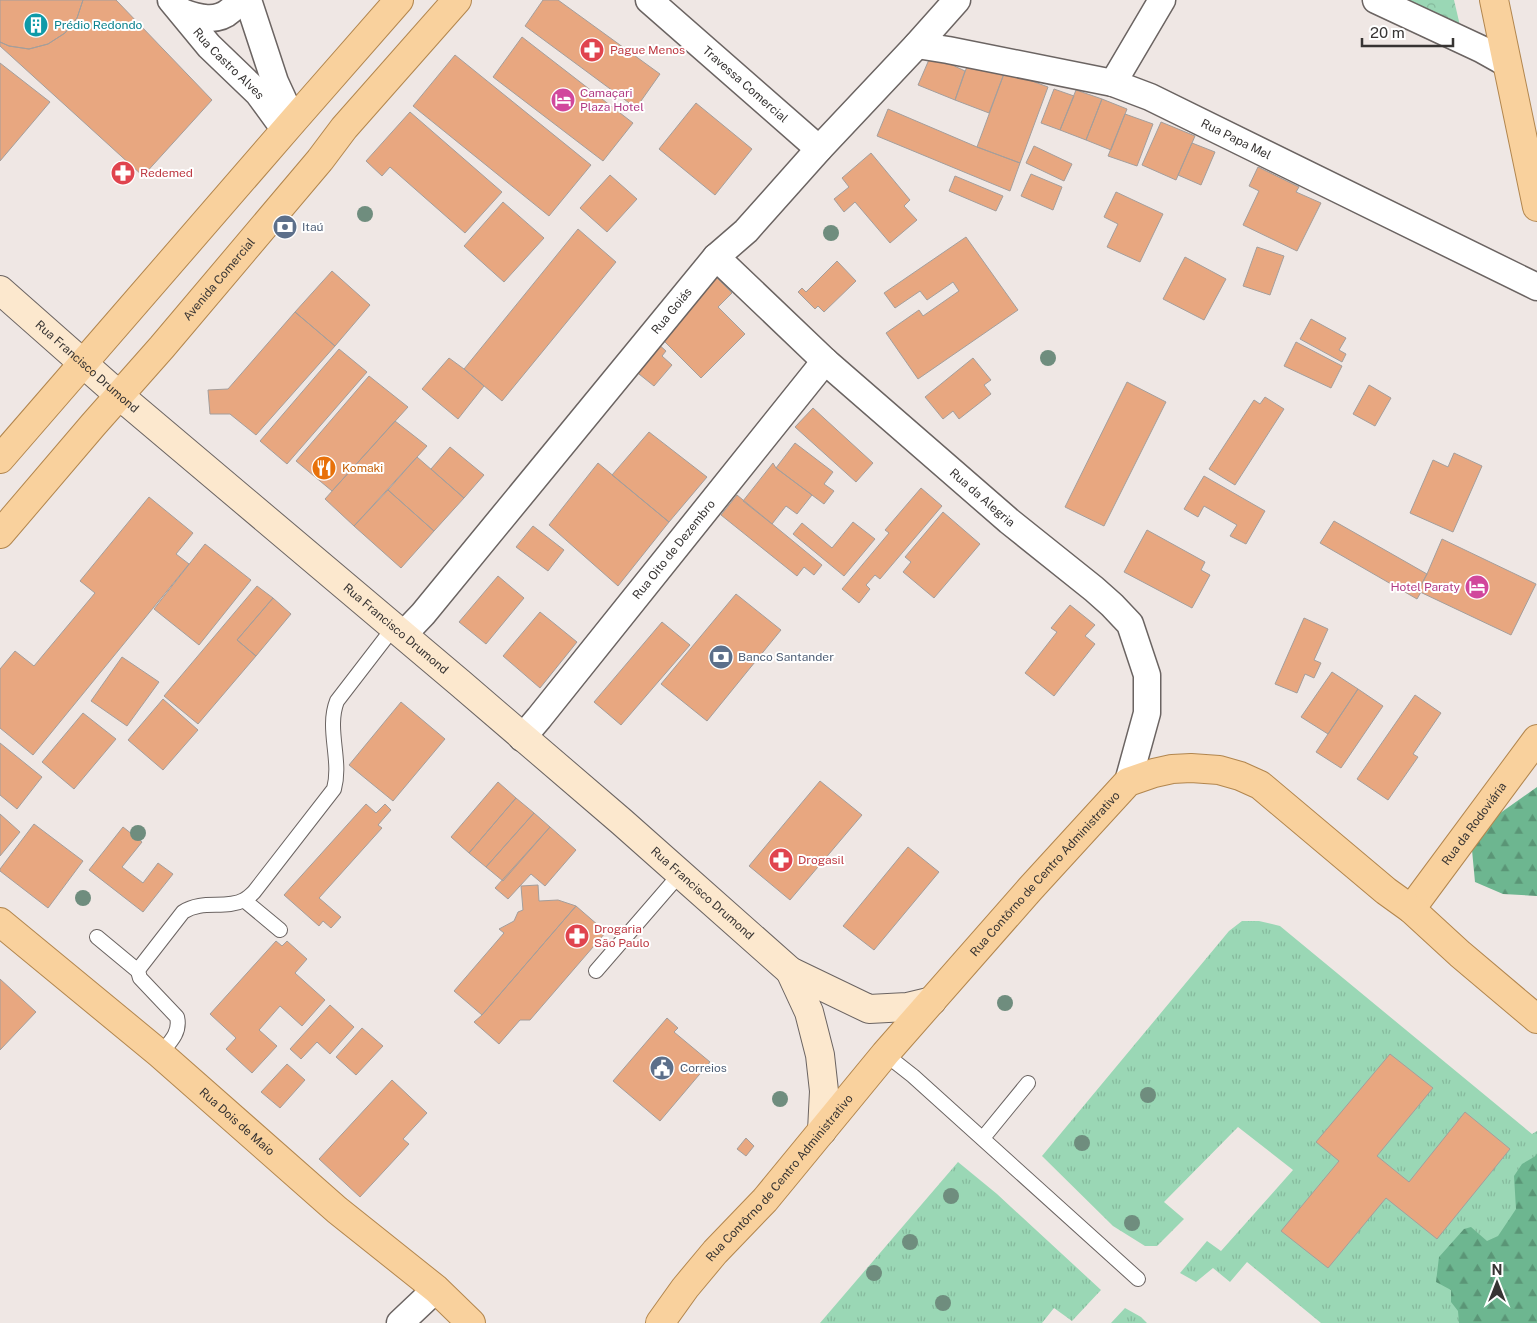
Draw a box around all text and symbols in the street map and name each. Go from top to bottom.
building icon: Prédio Redondo [23,12,49,38]
scale bar [1362,15,1453,47]
place label: Prédio Redondo [54,18,143,32]
text: 20 m [1370,24,1405,41]
street label: Rua Castro Alves [190,25,267,102]
pharmacy icon: Pague Menos [579,37,605,63]
place label: Pague Menos [610,43,685,57]
street label: Travessa Comercial [700,43,791,126]
place label: Camaçari Plaza Hotel [580,86,644,114]
hotel icon: Camaçari Plaza Hotel [550,87,576,113]
street label: Rua Papa Mel [1199,116,1274,162]
pharmacy icon: Redemed [110,160,136,186]
place label: Redemed [140,166,193,180]
bank icon: Itaú [272,214,298,240]
place label: Itaú [302,220,324,234]
street label: Avenida Comercial [180,235,258,323]
street label: Rua Goiás [649,285,695,337]
street label: Rua Francisco Drumond [33,318,142,416]
restaurant icon: Komaki [311,455,337,481]
place label: Komaki [342,461,383,475]
street label: Rua da Alegria [947,466,1018,530]
street label: Rua Oito de Dezembro [630,497,718,602]
hotel icon: Hotel Paraty [1464,574,1490,600]
place label: Hotel Paraty [1390,580,1461,594]
street label: Rua Francisco Drumond [341,581,451,677]
bank icon: Banco Santander [708,644,734,670]
place label: Banco Santander [738,650,834,664]
street label: Rua da Rodoviária [1439,780,1509,868]
street label: Rua Contôrno de Centro Administrativo [967,788,1123,959]
street label: Rua Francisco Drumond [648,844,757,943]
pharmacy icon: Drogasil [768,847,794,873]
place label: Drogasil [798,853,845,867]
place label: Drogaria São Paulo [594,922,650,950]
pharmacy icon: Drogaria São Paulo [564,923,590,949]
public building icon: Correios [649,1055,675,1081]
place label: Correios [680,1061,727,1075]
street label: Rua Dois de Maio [197,1085,277,1159]
street label: Rua Contôrno de Centro Administrativo [703,1091,856,1264]
north arrow [1472,1258,1522,1308]
text: N [1492,1262,1502,1278]

